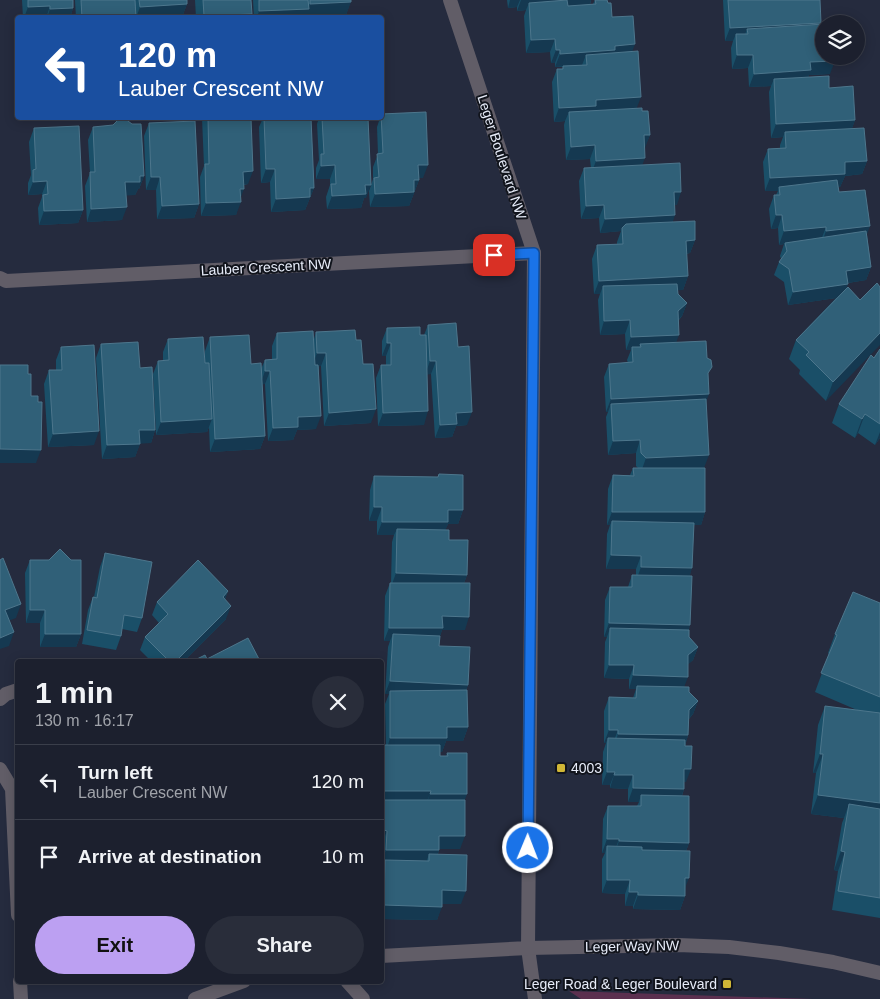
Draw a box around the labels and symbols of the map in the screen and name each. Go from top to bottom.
street label: Leger Boulevard NW [474,93,530,222]
pin [473,234,515,276]
street label: Lauber Crescent NW [200,256,332,278]
place label: 4003 [571,760,602,776]
marker: 4003 [555,762,567,774]
position arrow [501,821,553,873]
street label: Leger Way NW [585,937,680,955]
place label: Leger Road & Leger Boulevard [524,976,717,992]
marker: Leger Road & Leger Boulevard [721,978,733,990]

